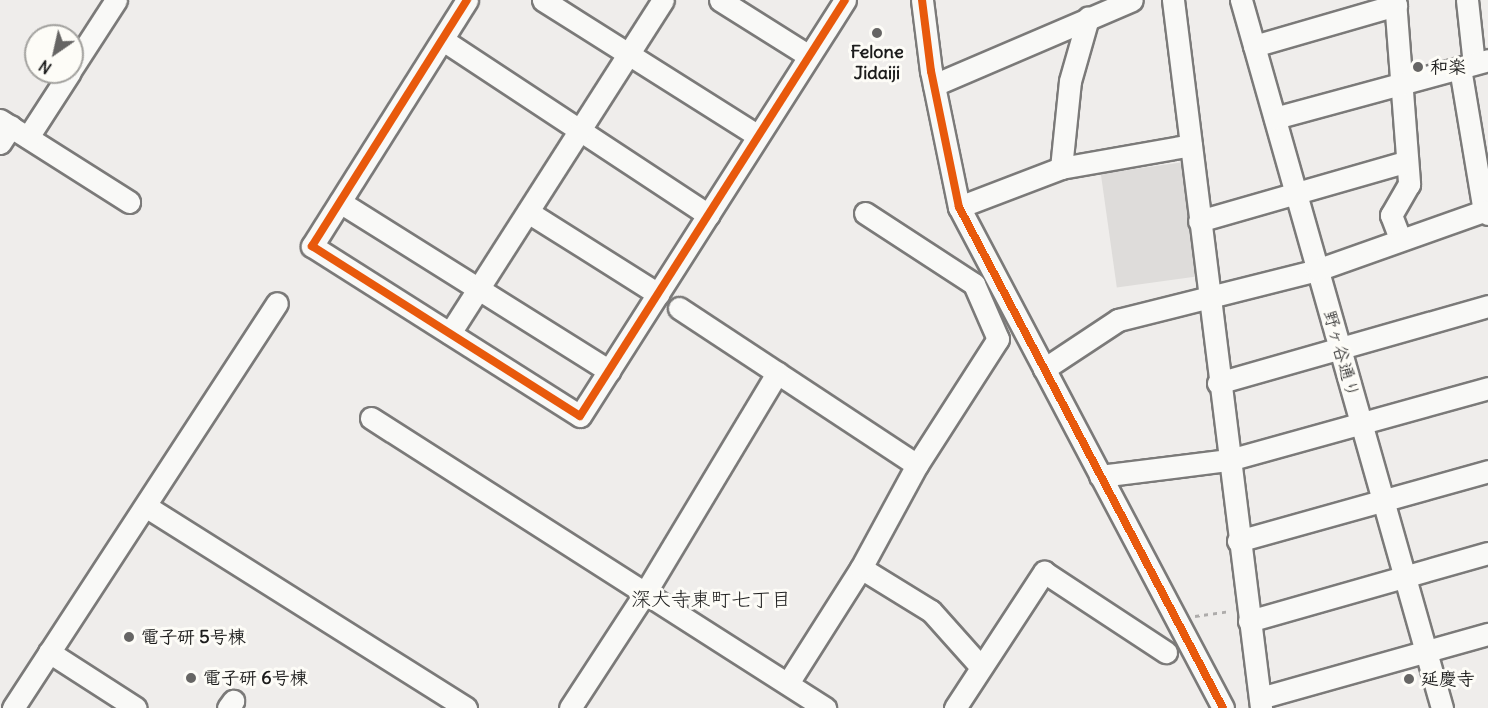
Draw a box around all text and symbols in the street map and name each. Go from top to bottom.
north arrow [24,24,84,84]
marker: Felone Jidaiji [870,26,884,40]
place label: Felone Jidaiji [850,42,904,84]
text: N [35,56,55,79]
place label: 和楽 [1430,56,1466,78]
marker: 和楽 [1411,60,1425,74]
street label: 野ヶ谷通り [1318,308,1364,400]
district label: 深大寺東町七丁目 [631,586,791,610]
place label: 電子研 5号棟 [141,626,246,648]
marker: 電子研 5号棟 [122,630,136,644]
place label: 電子研 6号棟 [203,667,308,689]
place label: 延慶寺 [1421,668,1475,690]
marker: 電子研 6号棟 [184,671,198,685]
marker: 延慶寺 [1402,672,1416,686]

